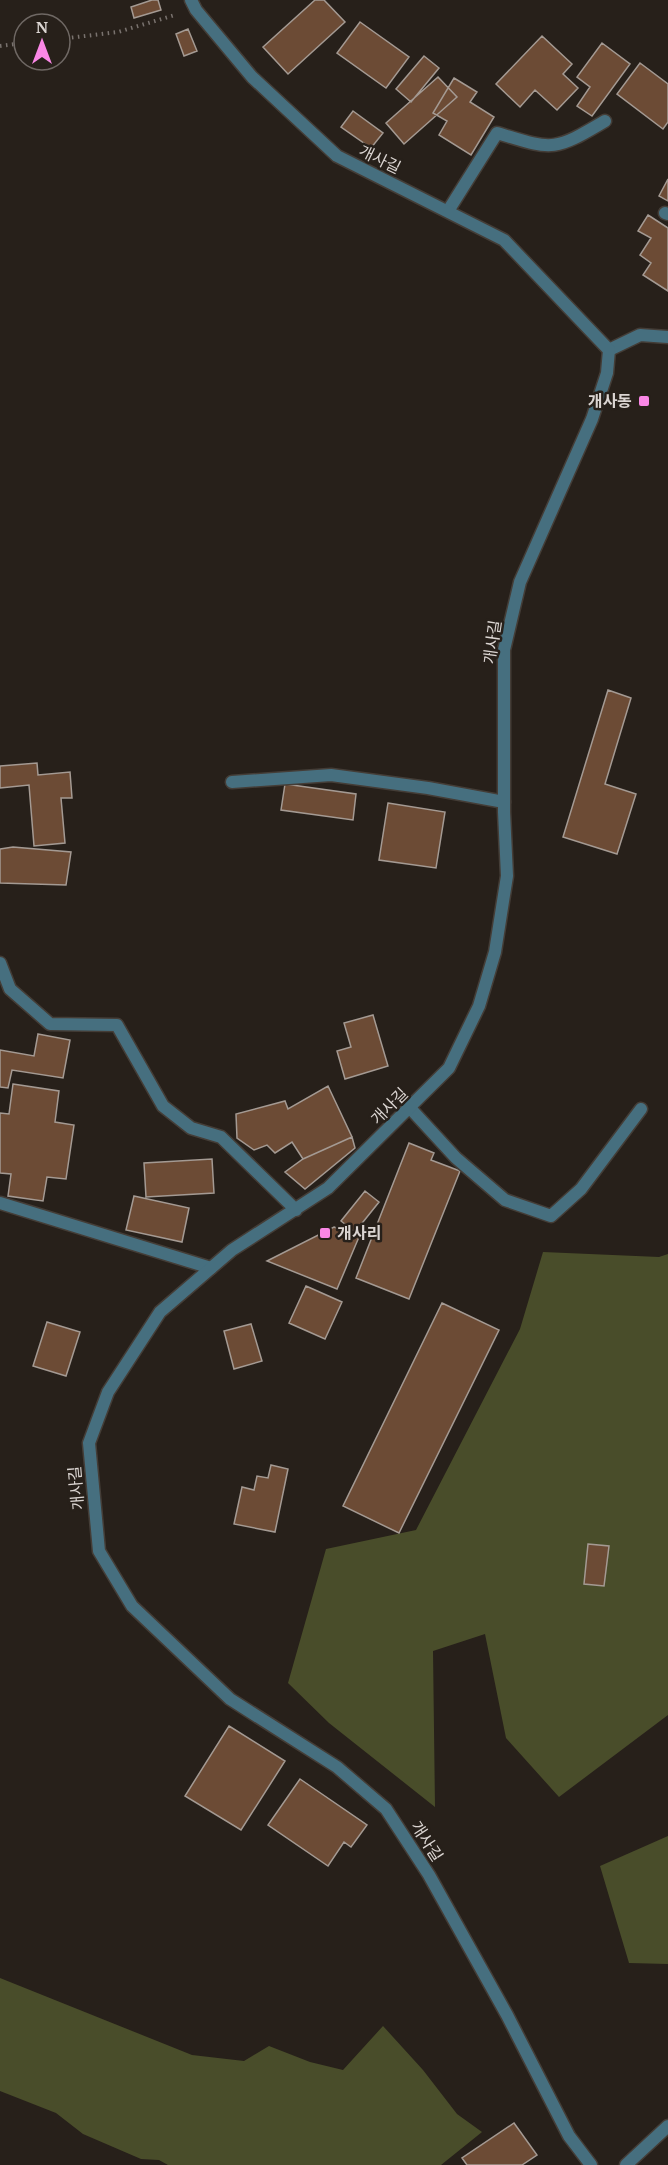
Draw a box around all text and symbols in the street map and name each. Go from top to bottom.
north arrow [12,12,72,72]
text: N [36,16,48,38]
street label: 개사길 [355,139,405,179]
place label: 개사동 [588,390,632,412]
marker: 개사동 [637,394,651,408]
street label: 개사길 [478,619,506,665]
street label: 개사길 [366,1083,412,1129]
place label: 개사리 [337,1222,381,1244]
marker: 개사리 [318,1226,332,1240]
street label: 개사길 [63,1465,89,1511]
street label: 개사길 [406,1816,448,1866]

